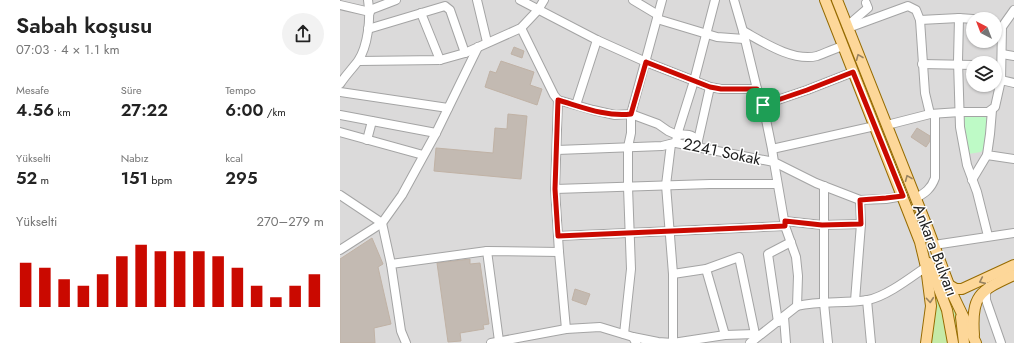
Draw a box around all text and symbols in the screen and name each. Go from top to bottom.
text: Sabah koşusu [16,9,152,41]
north arrow [966,12,1002,48]
map controls [966,12,1002,92]
button: share [282,13,324,55]
text: 07:03 · 4 × 1.1 km [16,40,120,59]
one-way arrow [856,54,864,61]
button: layers [966,56,1002,92]
text: Mesafe [16,82,49,98]
text: Süre [121,82,142,98]
text: Tempo [225,82,256,98]
pin [746,88,780,122]
icon: arrive [752,94,774,116]
text: 4.56 [16,98,54,122]
text: 27:22 [121,98,168,122]
text: 6:00 [225,98,263,122]
text: km [54,104,71,120]
text: /km [263,104,286,120]
street label: 2241 Sokak [681,132,764,171]
text: Yükselti [16,150,51,166]
text: Nabız [121,150,149,166]
text: kcal [225,150,243,166]
text: 52 [16,166,37,190]
text: 151 [121,166,148,190]
text: 295 [225,166,257,190]
text: m [37,172,49,188]
text: bpm [148,172,172,188]
one-way arrow [904,174,912,181]
street label: Ankara Bulvarı [907,201,964,300]
text: Yükselti [16,212,57,231]
text: 270–279 m [257,212,324,231]
one-way arrow [978,276,985,284]
one-way arrow [925,297,934,303]

